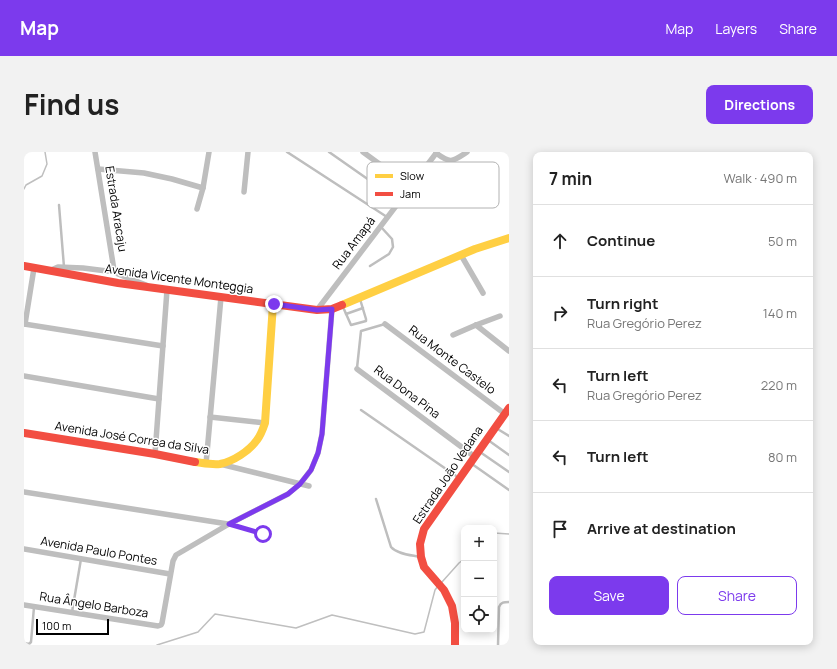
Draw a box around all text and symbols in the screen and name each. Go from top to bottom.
text: Map [20,15,59,41]
text: Map [665,19,693,38]
text: Layers [715,19,757,38]
text: Share [779,19,817,38]
text: Find us [24,85,119,123]
button: Directions [706,85,813,124]
legend [367,162,499,208]
street label: Estrada Aracaju [101,165,132,253]
text: 7 min [549,167,592,190]
text: Slow [400,168,425,183]
text: Walk · 490 m [723,169,797,187]
text: Jam [400,186,421,201]
street label: Rua Amapá [328,213,379,273]
icon: ahead [549,230,571,252]
text: Continue [587,230,655,251]
text: 50 m [768,232,797,250]
street label: Avenida Vicente Monteggia [104,260,254,297]
text: Turn right [587,293,658,314]
route end [265,295,283,313]
icon: right [549,302,571,324]
text: 140 m [763,304,797,322]
text: Rua Gregório Perez [587,314,702,332]
street label: Rua Monte Castelo [405,321,499,398]
street label: Rua Dona Pina [371,361,444,422]
text: Turn left [587,365,649,386]
icon: left [549,374,571,396]
text: 220 m [761,376,797,394]
text: Rua Gregório Perez [587,386,702,404]
street label: Avenida José Correa da Silva [54,417,210,458]
street label: Estrada João Vedana [408,422,487,527]
icon: left [549,446,571,468]
text: Turn left [587,446,649,467]
text: 80 m [768,448,797,466]
icon: arrive [549,518,571,540]
text: Arrive at destination [587,518,736,539]
route start [254,525,272,543]
map controls [461,525,497,633]
button: + [461,525,497,561]
street label: Avenida Paulo Pontes [39,532,159,569]
button: − [461,561,497,597]
button: Save [549,576,669,615]
button: Share [677,576,797,615]
street label: Rua Ângelo Barboza [38,588,150,621]
button: locate [461,597,497,633]
scale bar [36,617,109,636]
text: 100 m [42,618,71,633]

